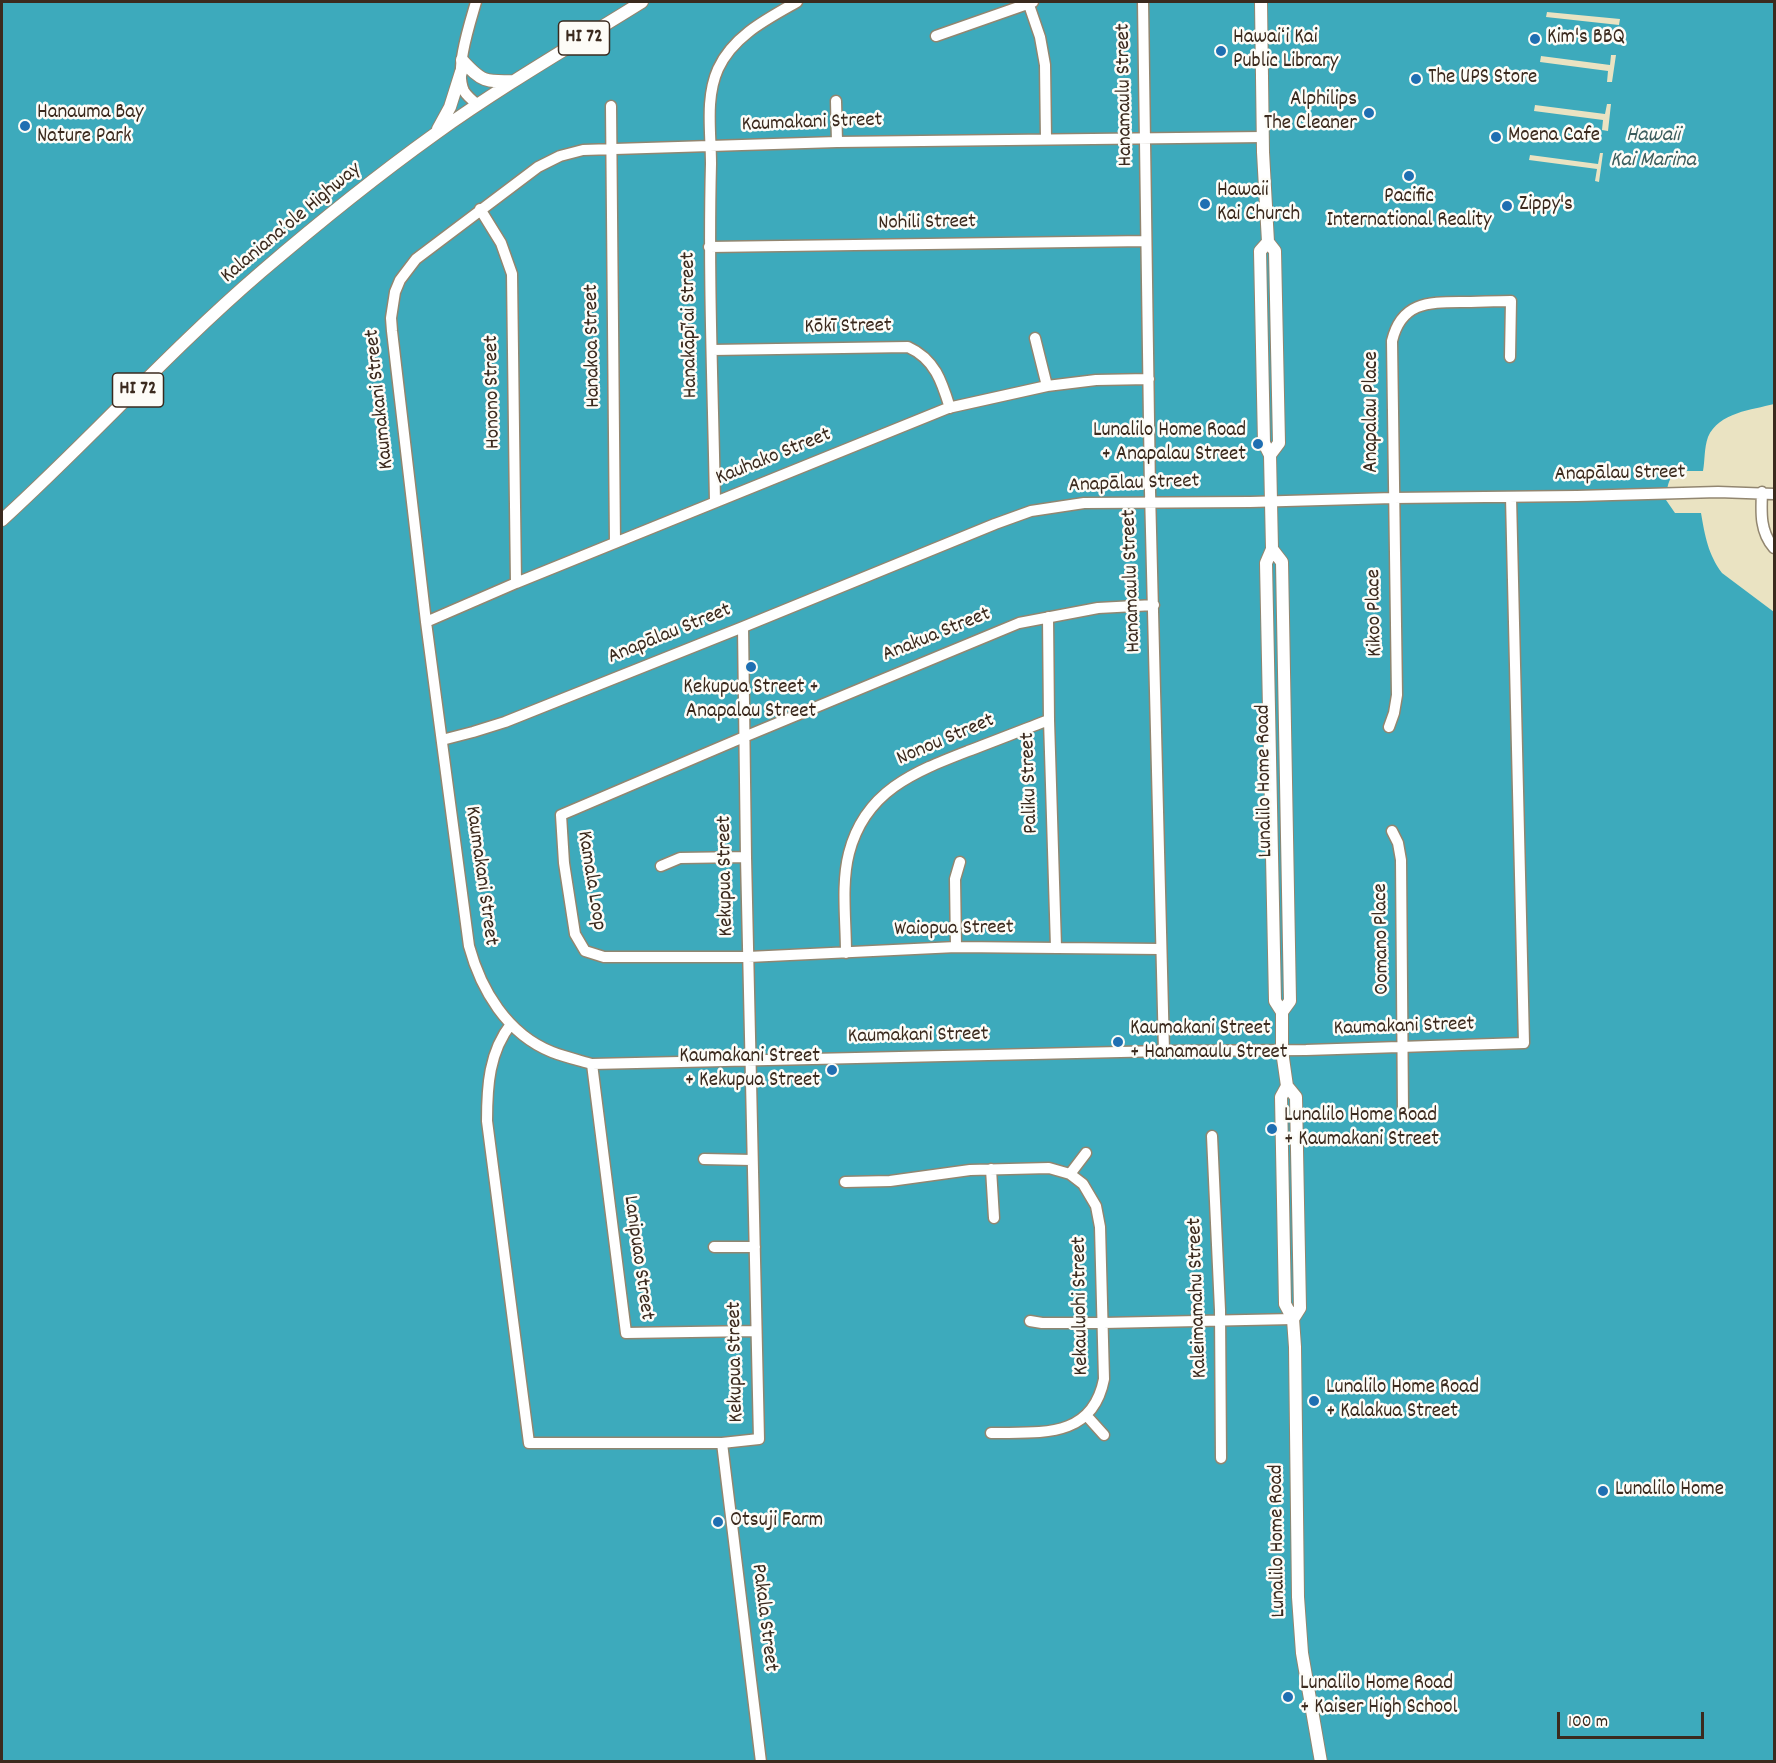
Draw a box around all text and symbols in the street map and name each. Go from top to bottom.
road number: HI 72 [558,21,610,55]
street label: Hanamaulu Street [1112,23,1140,167]
place label: Hawaiʻi Kai Public Library [1233,26,1338,76]
place label: Kim's BBQ [1547,26,1625,52]
marker: Kim's BBQ [1528,32,1542,46]
marker: Hawaiʻi Kai Public Library [1214,44,1228,58]
place label: The UPS Store [1428,66,1537,92]
marker: The UPS Store [1409,72,1423,86]
place label: Alphilips The Cleaner [1264,88,1357,138]
place label: Hanauma Bay Nature Park [37,101,144,151]
marker: Alphilips The Cleaner [1362,106,1376,120]
street label: Kaumakani Street [741,109,883,139]
marker: Hanauma Bay Nature Park [18,119,32,133]
place label: Moena Cafe [1508,124,1600,150]
water label: Hawaii Kai Marina [1610,124,1696,176]
marker: Moena Cafe [1489,130,1503,144]
street label: Kalaniana’ole Highway [217,158,367,290]
marker: Pacific International Reality [1402,169,1416,183]
place label: Hawaii Kai Church [1217,179,1300,229]
place label: Pacific International Reality [1326,185,1492,235]
place label: Zippy's [1519,193,1573,219]
marker: Hawaii Kai Church [1198,197,1212,211]
marker: Zippy's [1500,199,1514,213]
street label: Nohili Street [878,211,976,237]
street label: Hanakāpī‘ai Street [677,252,705,398]
street label: Hanakoa Street [580,284,608,408]
street label: Kōkī Street [804,315,892,341]
street label: Kaumakani Street [361,328,401,470]
street label: Honono Street [480,335,508,449]
street label: Anapalau Place [1360,351,1386,473]
road number: HI 72 [112,373,164,407]
place label: Lunalilo Home Road + Anapalau Street [1093,419,1246,469]
street label: Kauhako Street [713,423,835,493]
marker: Lunalilo Home Road + Anapalau Street [1251,437,1265,451]
street label: Anapālau Street [1554,461,1686,489]
street label: Anapālau Street [1068,470,1200,500]
street label: Hanamaulu Street [1118,509,1148,653]
street label: Kikoo Place [1363,569,1389,657]
street label: Anapālau Street [605,599,735,671]
street label: Anakua Street [879,603,995,669]
marker: Kekupua Street + Anapalau Street [744,660,758,674]
place label: Kekupua Street + Anapalau Street [683,676,819,726]
street label: Lunalilo Home Road [1252,704,1280,858]
street label: Nonou Street [893,709,999,773]
street label: Paliku Street [1017,732,1045,834]
street label: Kaumakani Street [458,805,502,947]
street label: Kekupua Street [713,815,741,937]
street label: Kamala Loop [570,829,610,933]
street label: Oomano Place [1369,883,1397,995]
street label: Waiopua Street [894,916,1014,944]
street label: Kaumakani Street [1333,1013,1475,1043]
place label: Kaumakani Street + Hanamaulu Street [1130,1017,1288,1067]
street label: Kaumakani Street [847,1023,989,1051]
marker: Kaumakani Street + Hanamaulu Street [1111,1035,1125,1049]
place label: Kaumakani Street + Kekupua Street [679,1045,820,1095]
marker: Kaumakani Street + Kekupua Street [825,1063,839,1077]
place label: Lunalilo Home Road + Kaumakani Street [1284,1104,1439,1154]
marker: Lunalilo Home Road + Kaumakani Street [1265,1122,1279,1136]
street label: Lanipuao Street [616,1194,658,1322]
street label: Kaleimamahu Street [1184,1217,1214,1379]
street label: Kekauluohi Street [1068,1236,1096,1376]
street label: Kekupua Street [723,1301,751,1423]
place label: Lunalilo Home Road + Kalakua Street [1326,1376,1479,1426]
marker: Lunalilo Home Road + Kalakua Street [1307,1394,1321,1408]
street label: Lunalilo Home Road [1265,1464,1293,1618]
place label: Lunalilo Home [1615,1478,1724,1504]
marker: Lunalilo Home [1596,1484,1610,1498]
place label: Otsuji Farm [730,1509,823,1535]
marker: Otsuji Farm [711,1515,725,1529]
street label: Pakala Street [744,1563,782,1673]
place label: Lunalilo Home Road + Kaiser High School [1300,1672,1458,1722]
marker: Lunalilo Home Road + Kaiser High School [1281,1690,1295,1704]
scale bar [1560,1700,1707,1738]
text: 100 m [1568,1710,1608,1735]

